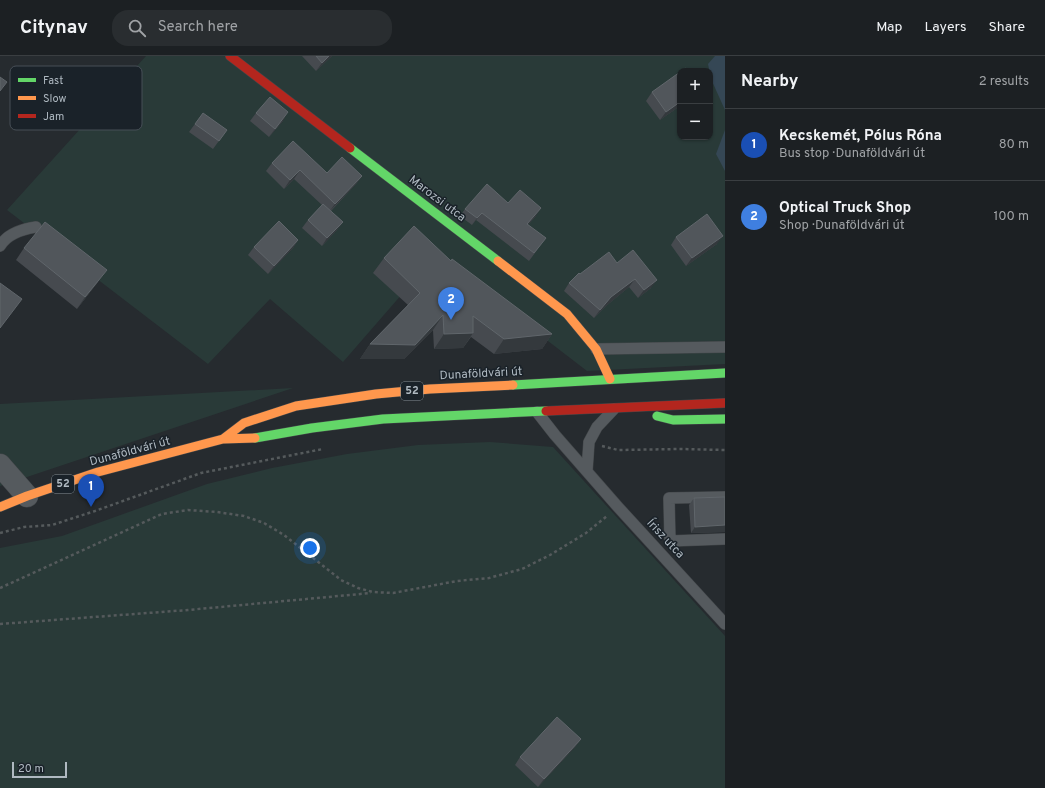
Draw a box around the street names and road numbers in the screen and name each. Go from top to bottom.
street label: Marozsi utca [405,172,469,226]
street label: Dunaföldvári út [439,364,523,384]
road number: 52 [401,382,423,400]
street label: Dunaföldvári út [88,434,172,470]
road number: 52 [52,475,74,493]
street label: Írisz utca [643,516,687,562]

